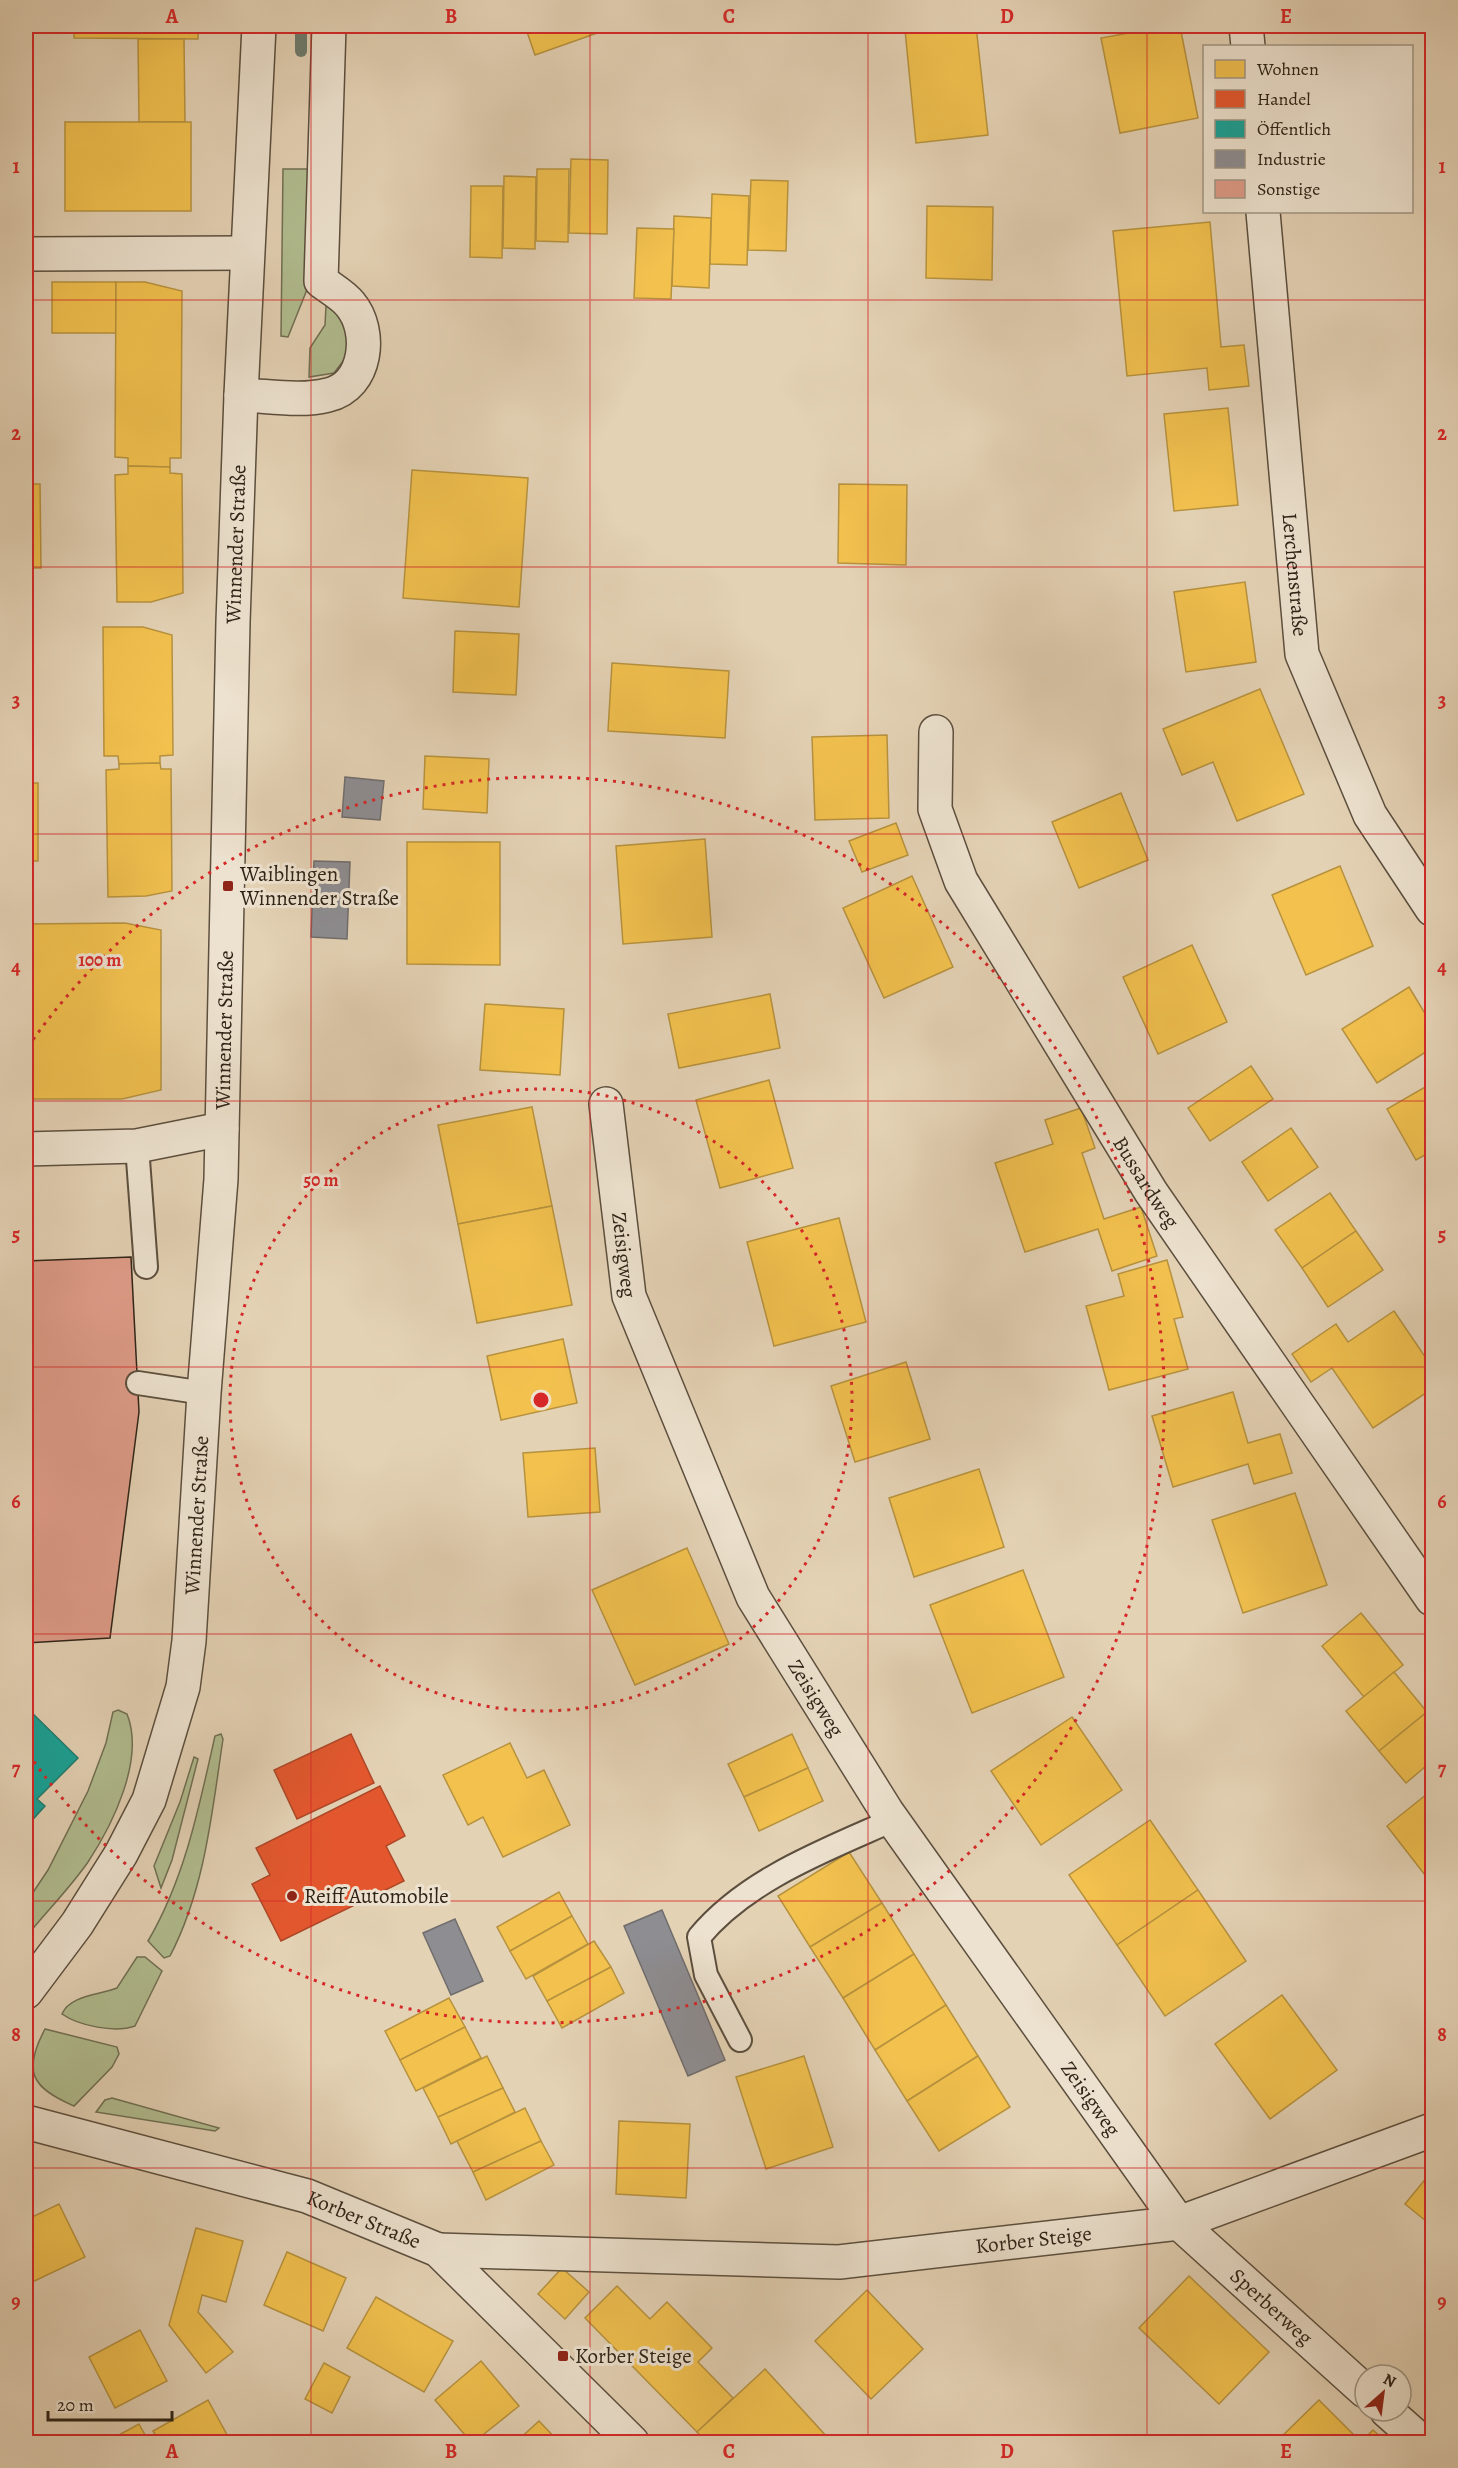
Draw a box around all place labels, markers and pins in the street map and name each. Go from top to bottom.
place label: Waiblingen Winnender Straße [239,860,399,912]
marker: Waiblingen Winnender Straße [221,879,235,893]
centre of rings [531,1390,551,1410]
place label: Reiff Automobile [304,1882,449,1910]
marker: Reiff Automobile [285,1889,299,1903]
place label: Korber Steige [575,2342,692,2370]
marker: Korber Steige [556,2349,570,2363]

